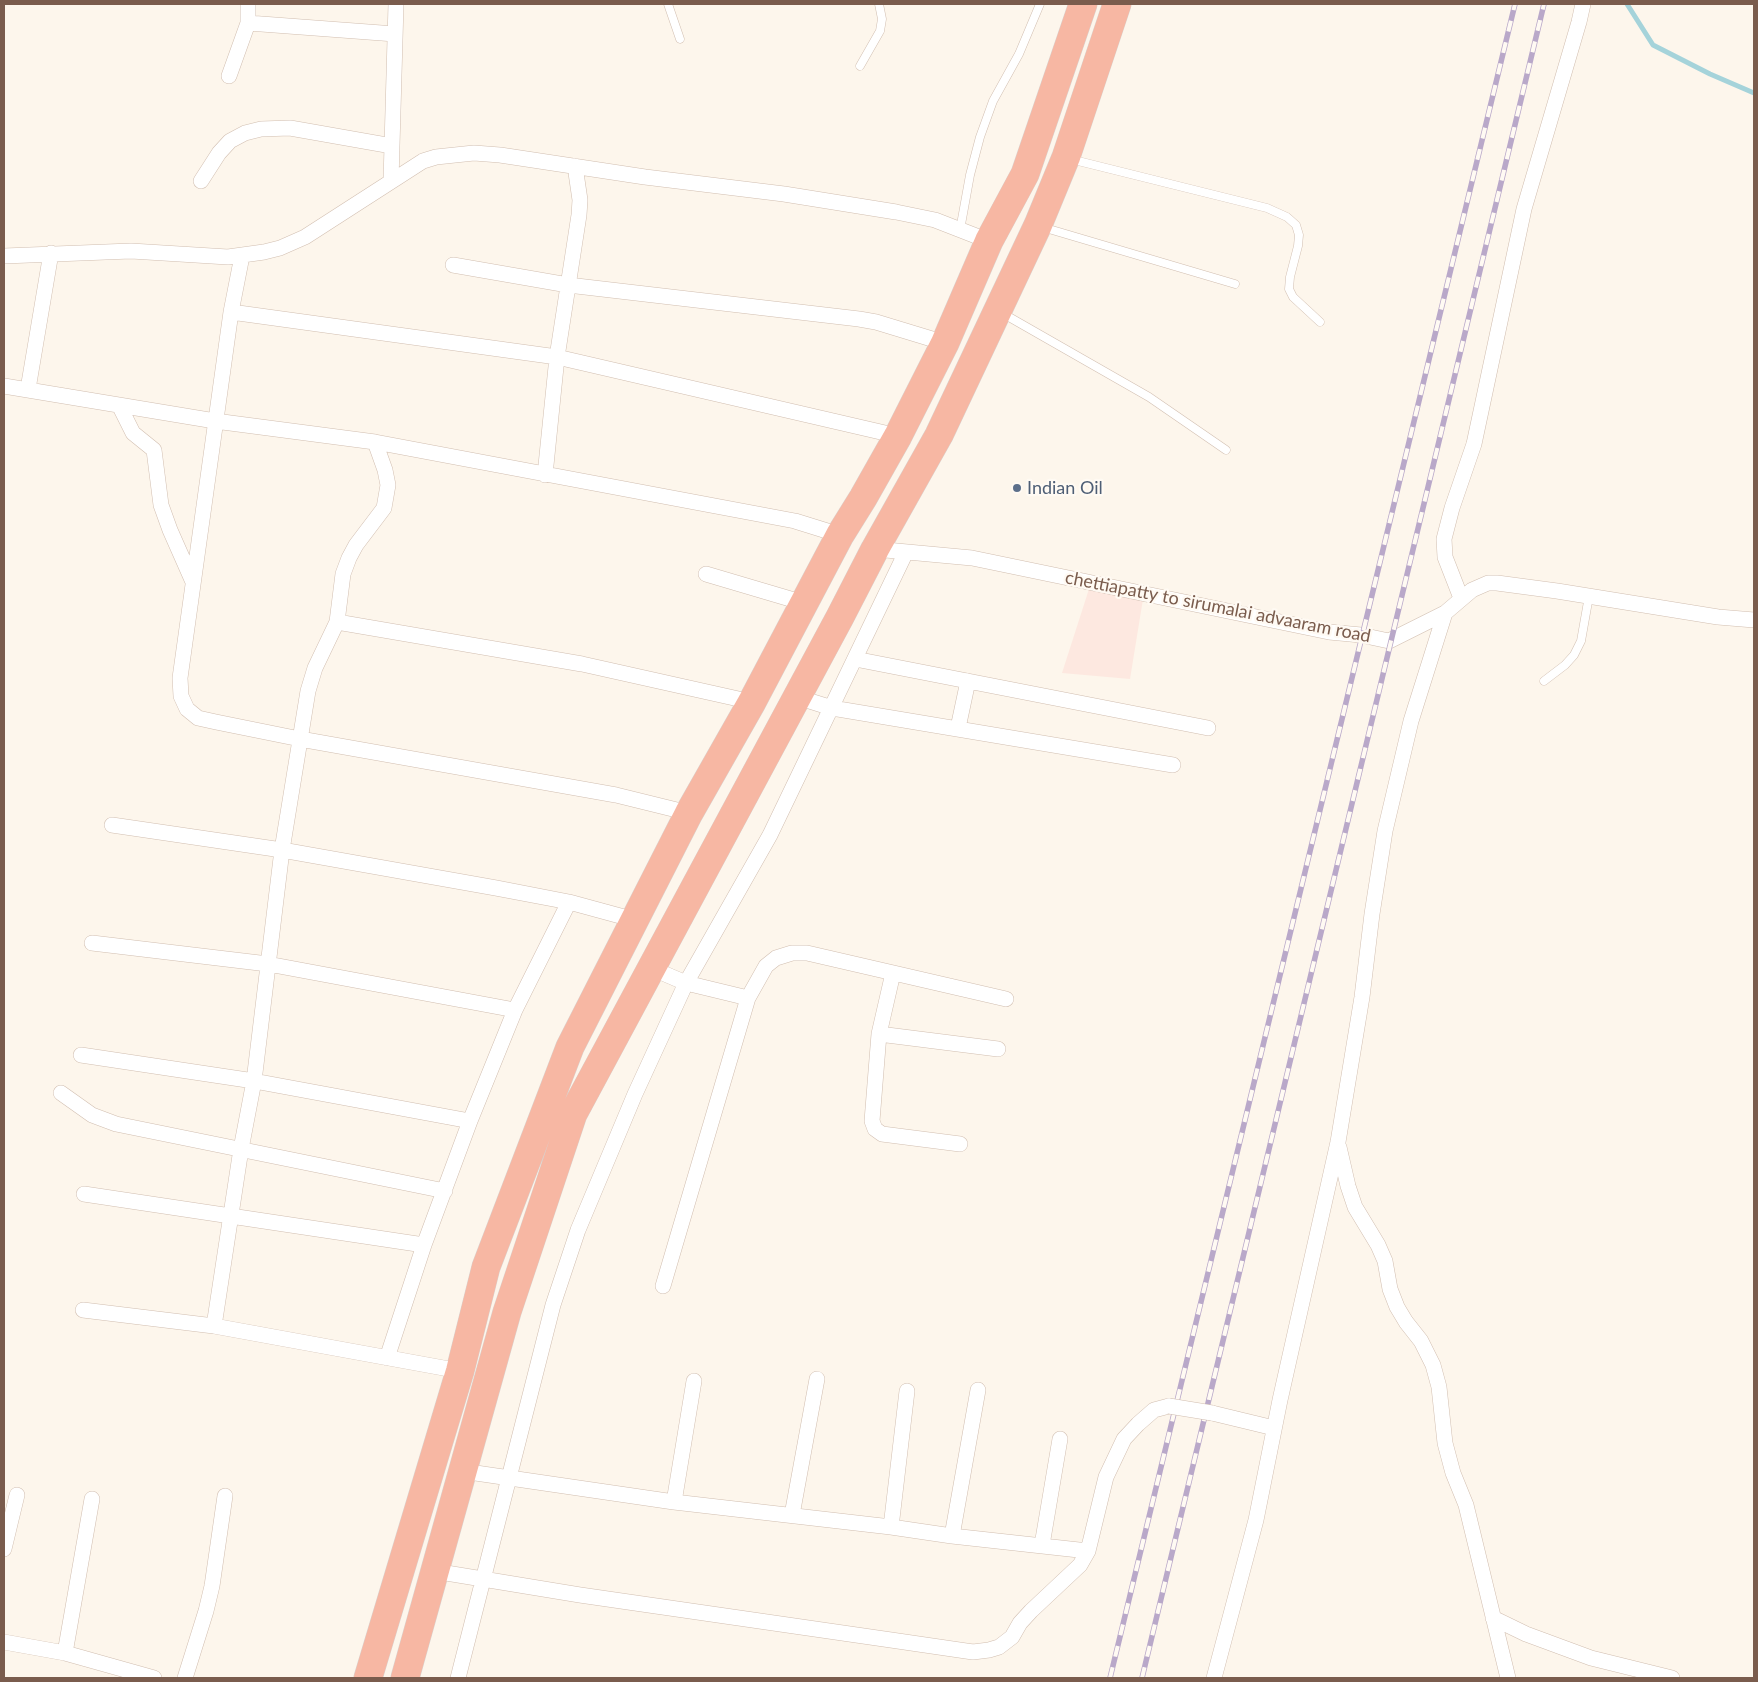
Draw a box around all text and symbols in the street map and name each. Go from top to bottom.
place label: Indian Oil [1027,477,1103,499]
marker: Indian Oil [1011,482,1023,494]
street label: chettiapatty to sirumalai advaaram road [1063,567,1373,647]

